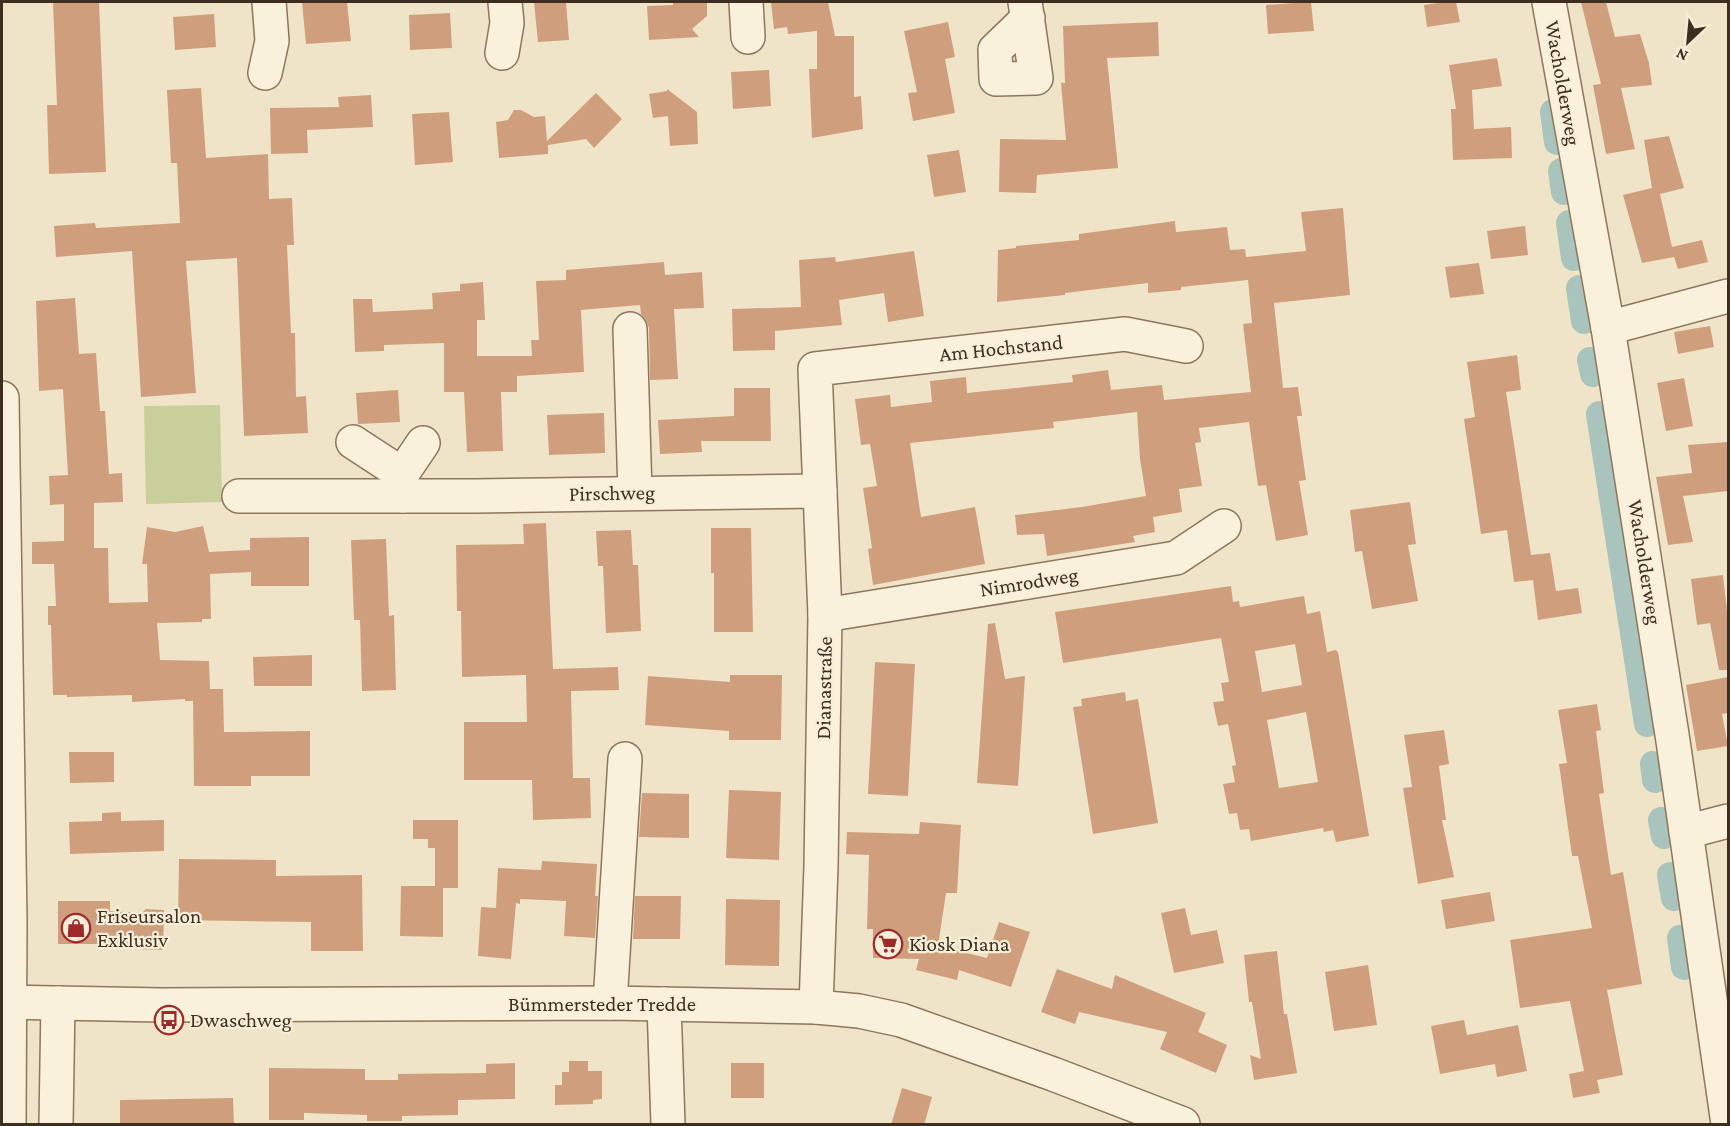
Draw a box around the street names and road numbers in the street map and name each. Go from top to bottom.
street label: Wacholderweg [1540,19,1586,147]
street label: Am Hochstand [938,330,1064,366]
street label: Pirschweg [569,480,655,506]
street label: Wacholderweg [1623,498,1667,626]
street label: Nimrodweg [978,562,1080,602]
street label: Dianastraße [811,636,837,740]
street label: Bümmersteder Tredde [508,992,696,1016]

